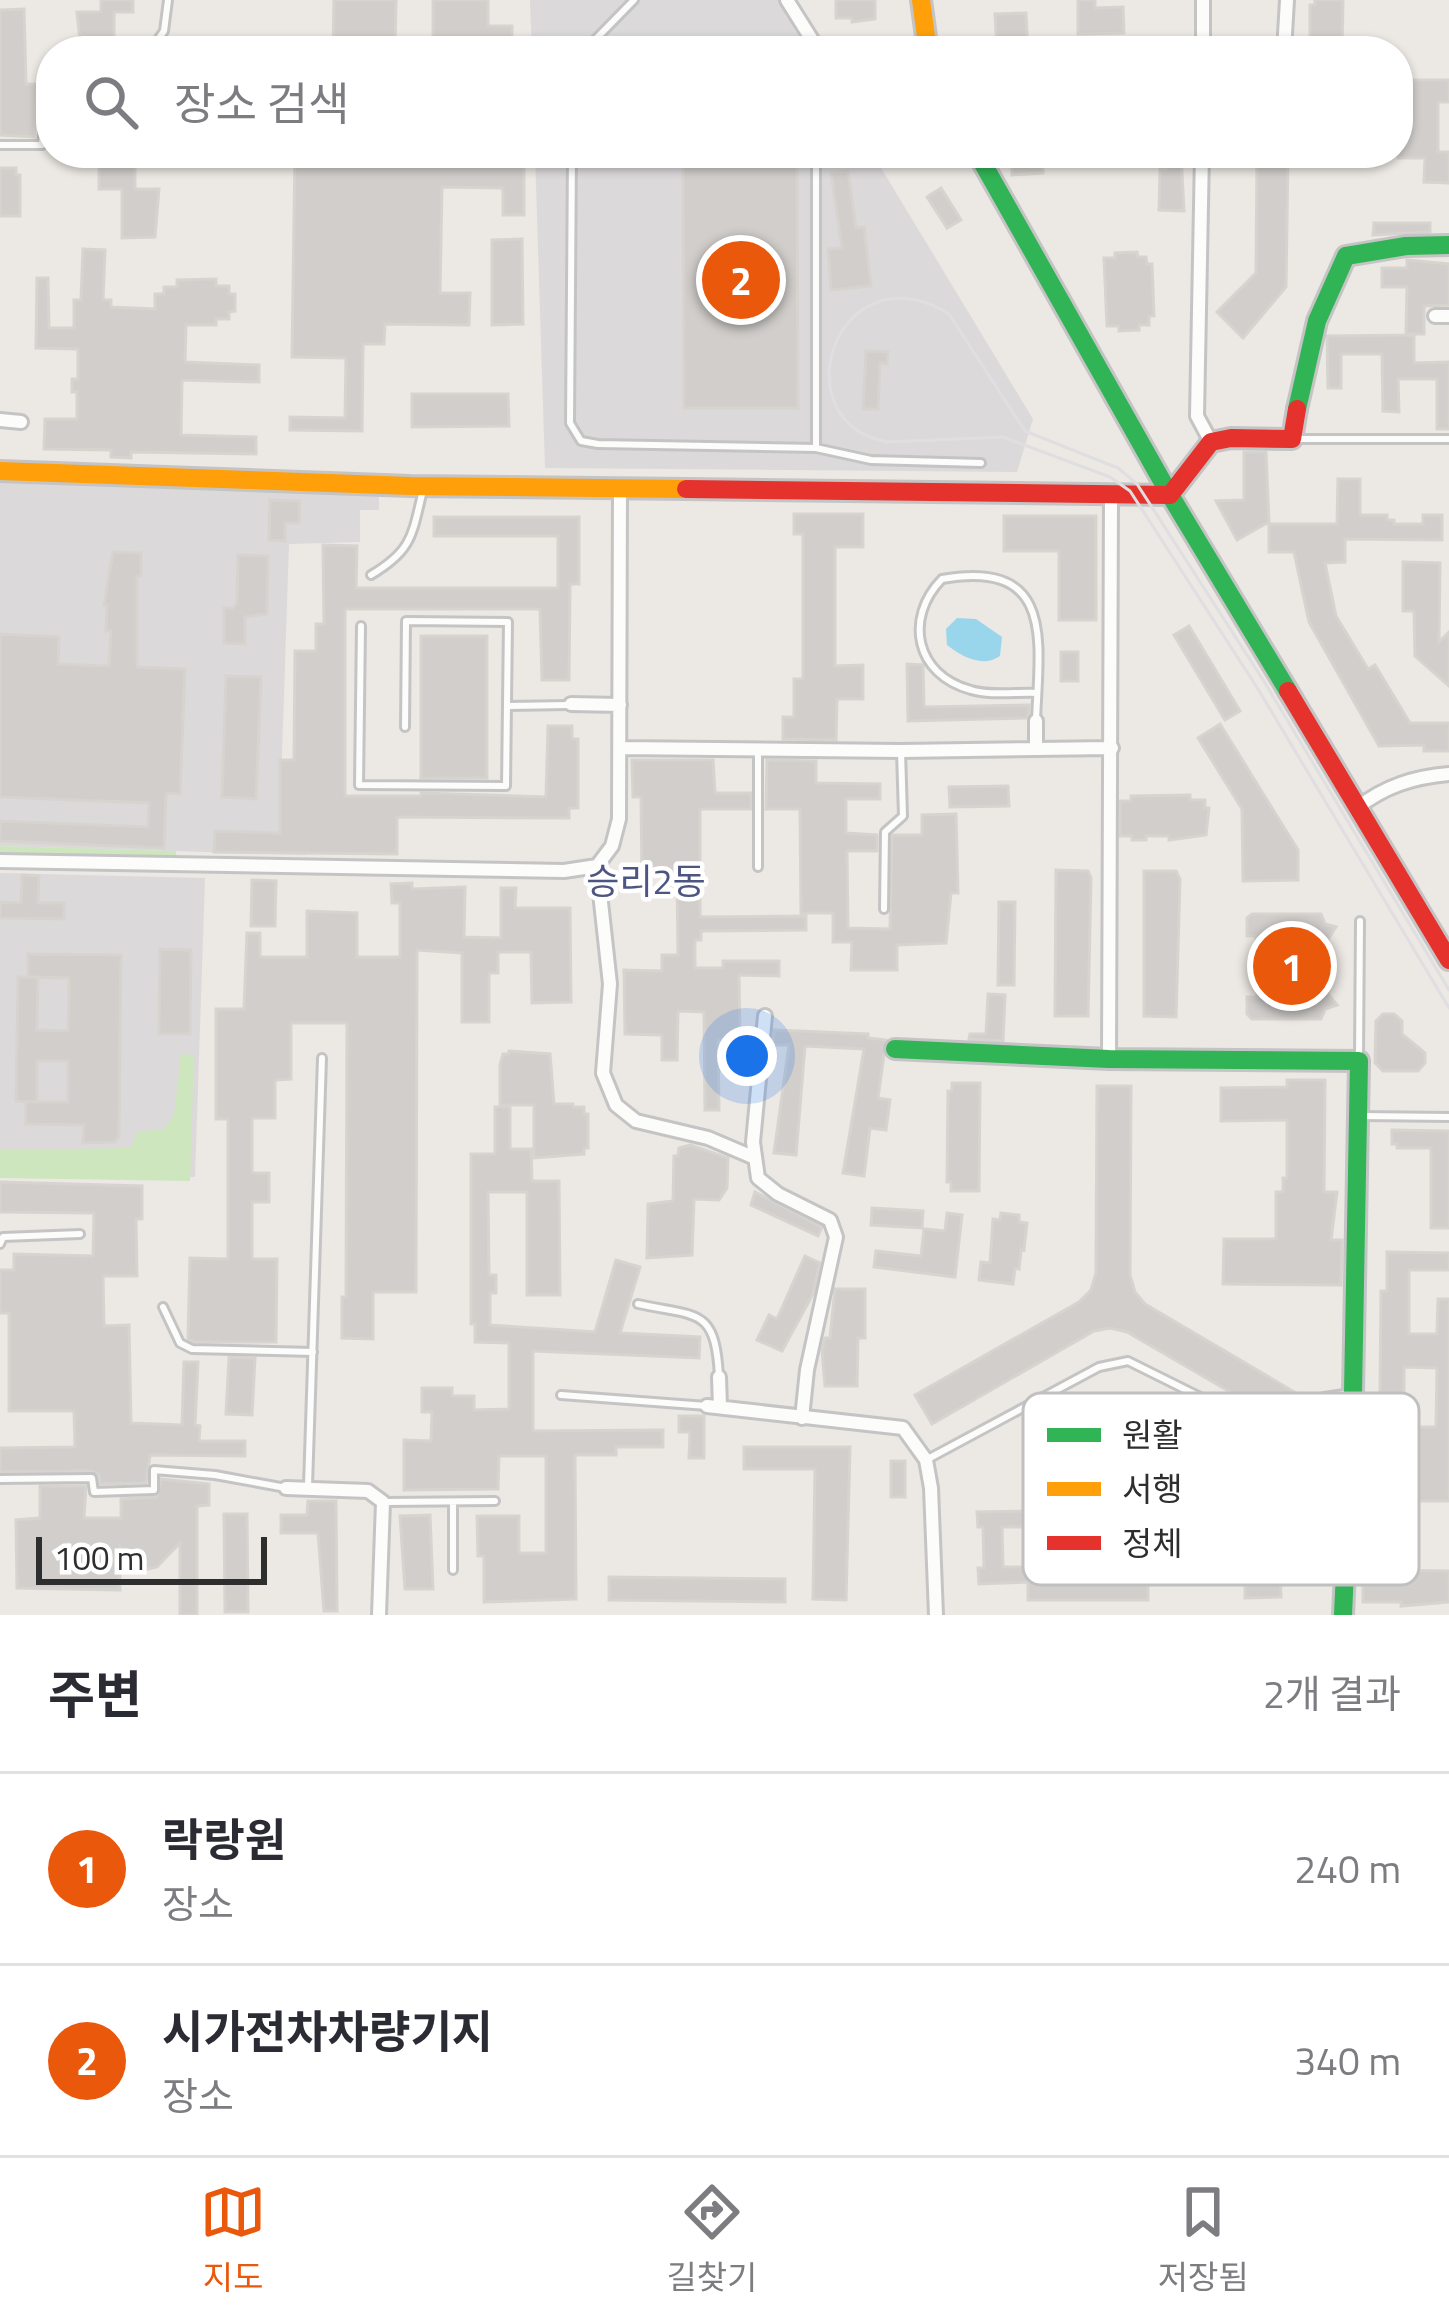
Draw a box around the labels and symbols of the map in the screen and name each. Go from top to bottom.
pin: 2 [702,235,780,325]
district label: 승리2동 [586,853,706,908]
pin: 1 [1253,921,1331,1011]
your location [717,1026,777,1086]
legend [1023,1393,1419,1585]
text: 원활 [1122,1410,1183,1460]
text: 서행 [1122,1464,1183,1514]
text: 정체 [1122,1518,1183,1568]
scale bar [36,1531,267,1584]

